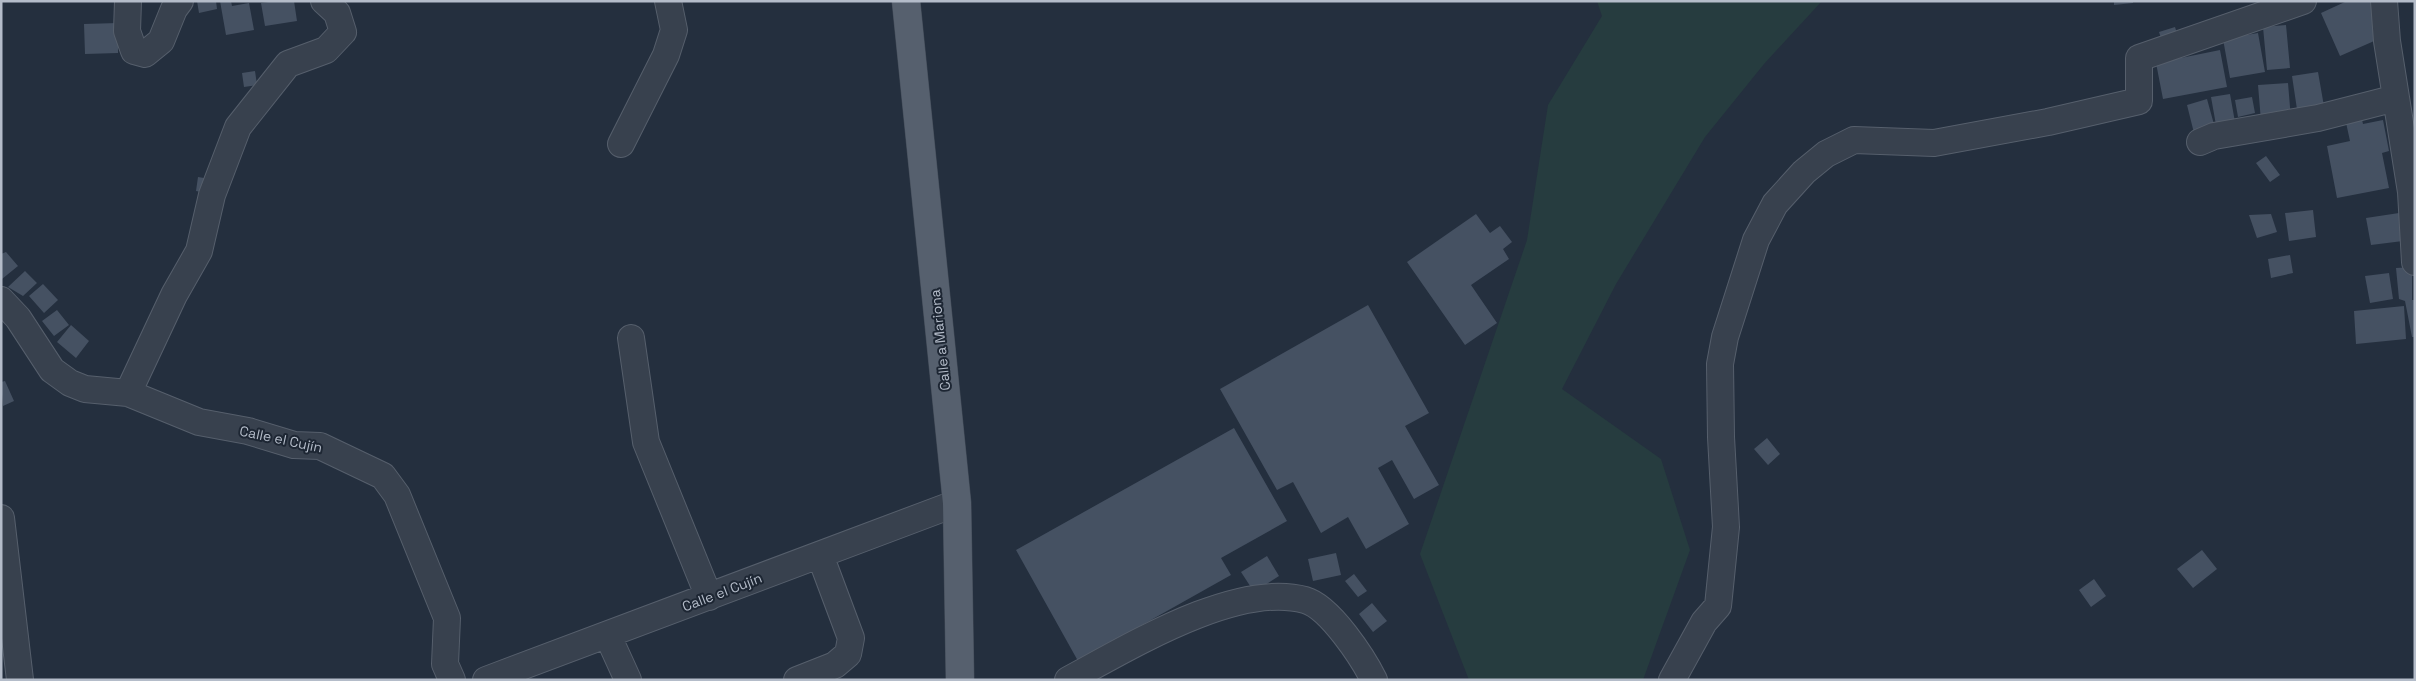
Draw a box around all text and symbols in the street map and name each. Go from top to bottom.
street label: Calle a Mariona [926,289,954,391]
street label: Calle el Cujín [238,421,324,457]
street label: Calle el Cujín [679,569,765,615]

